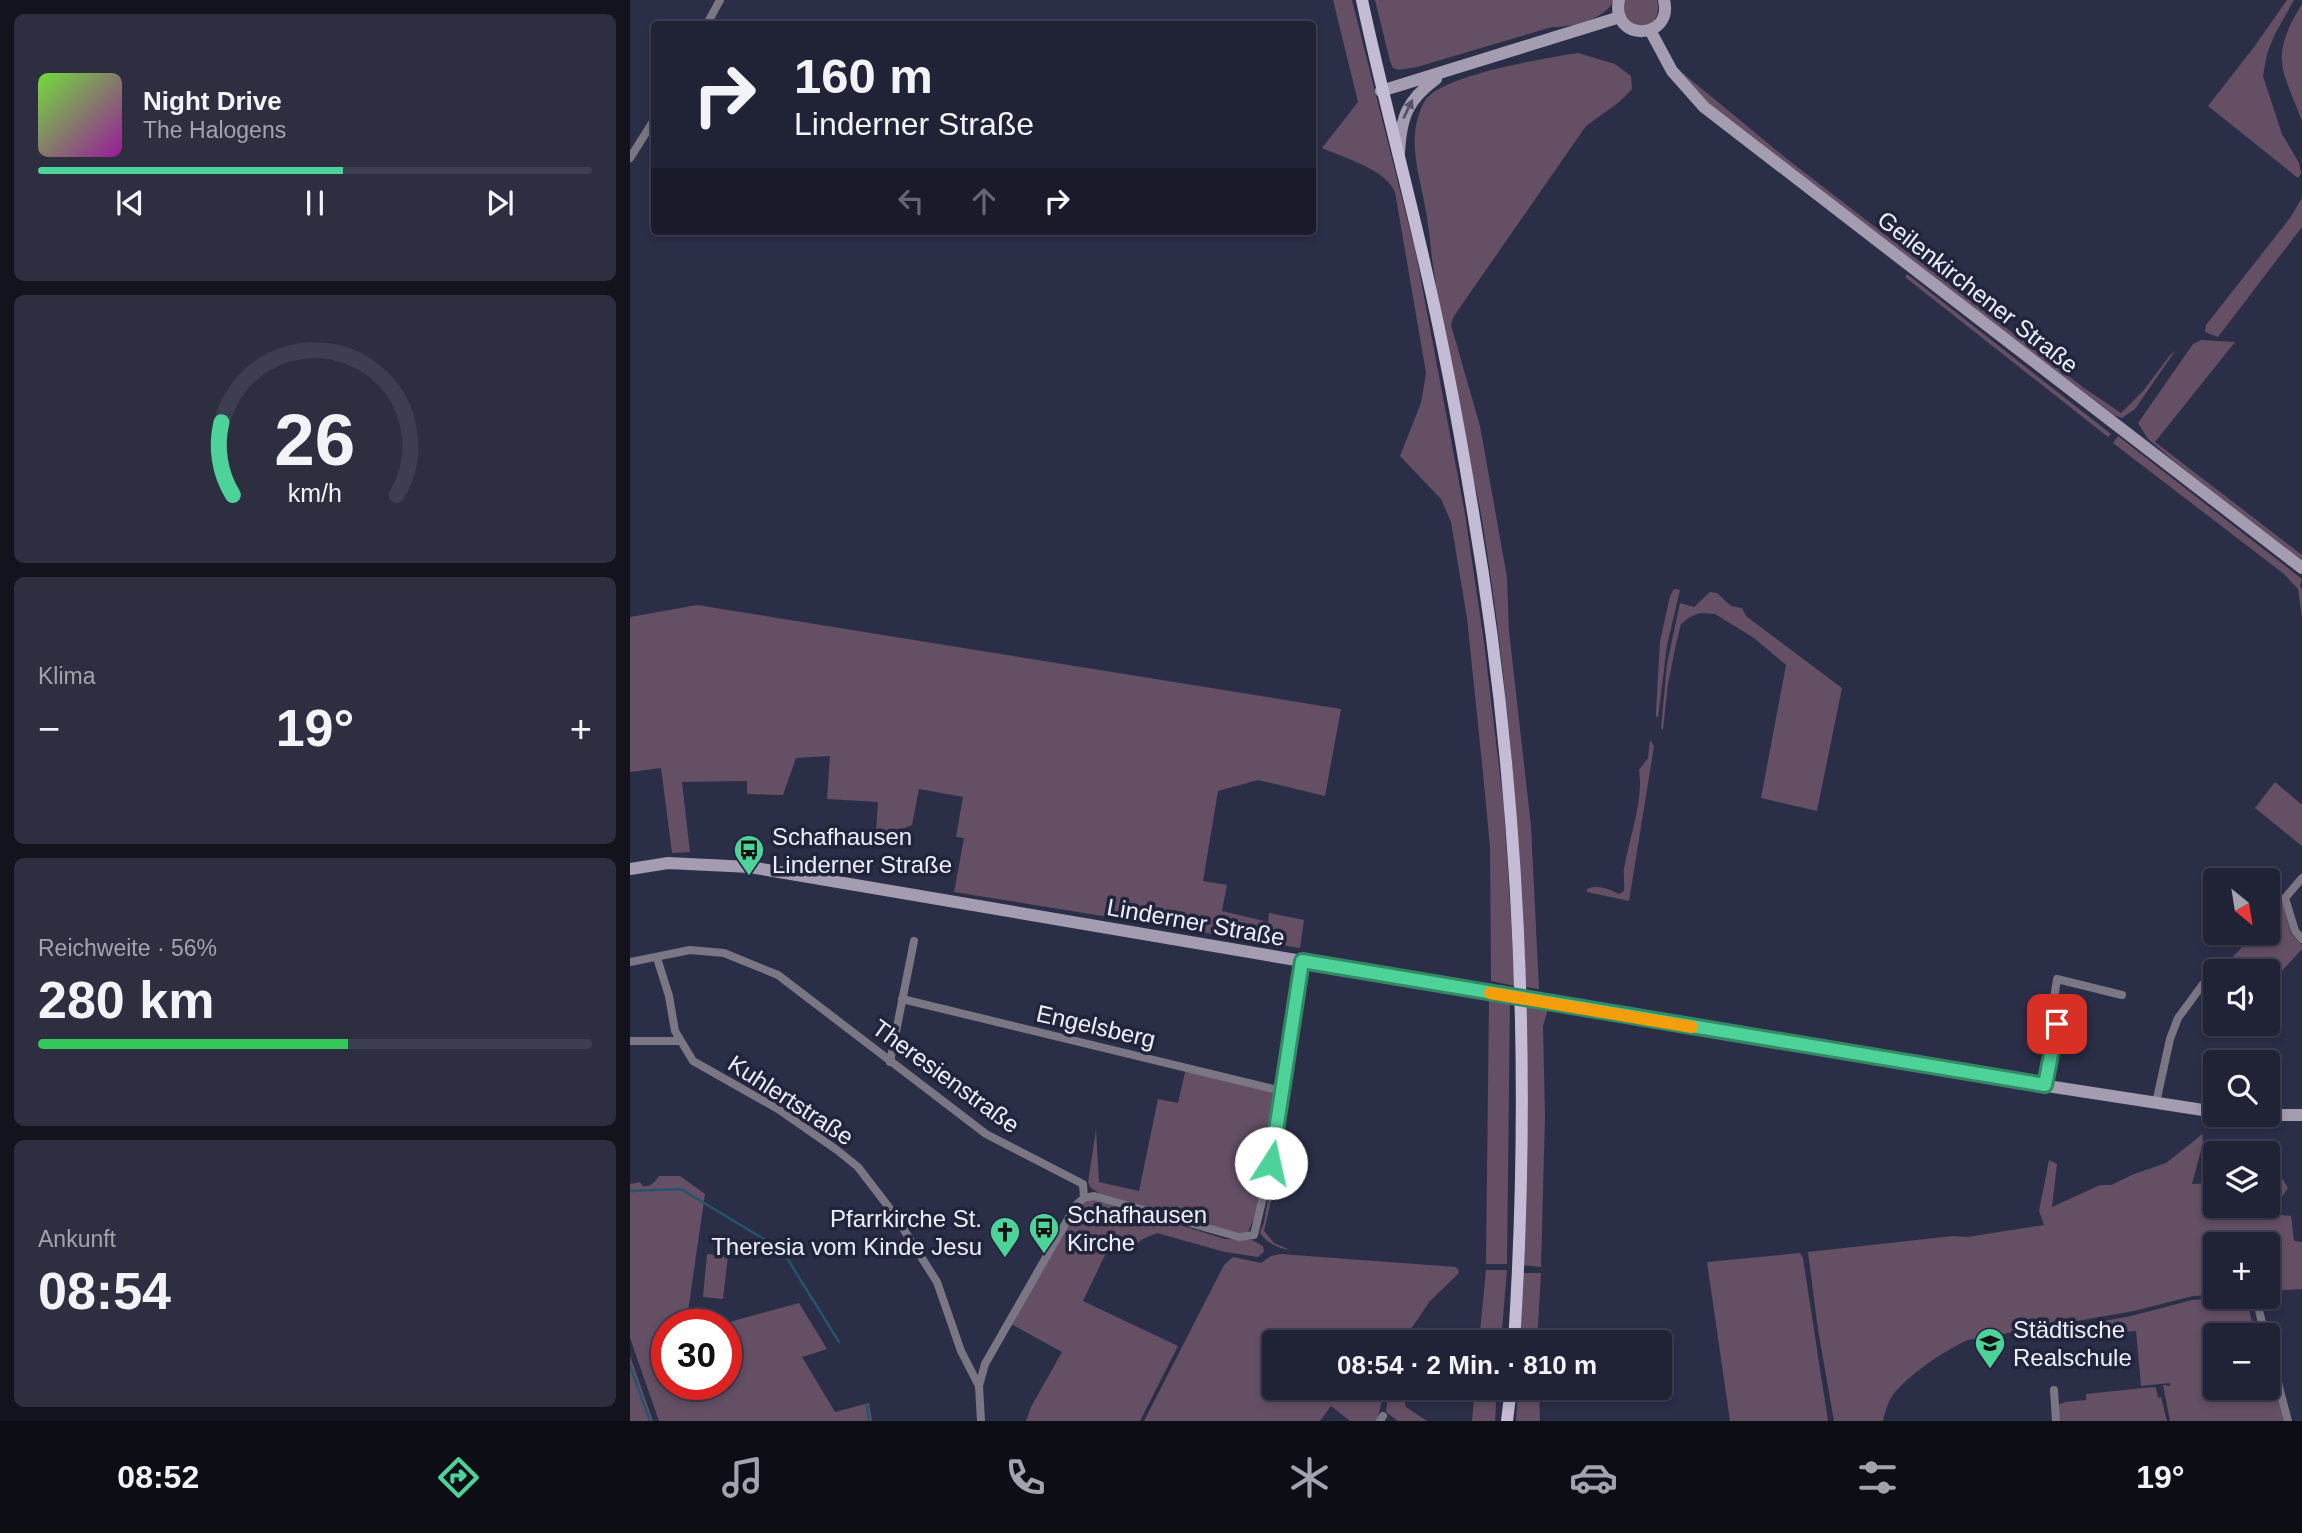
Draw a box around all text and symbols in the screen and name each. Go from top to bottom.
icon: right [679,49,770,140]
text: 160 m [794,49,933,103]
text: Night Drive [143,86,282,116]
one-way arrow [1403,99,1414,119]
text: Linderner Straße [794,106,1034,142]
text: The Halogens [143,117,286,143]
icon: left [892,182,930,220]
icon: ahead [965,182,1003,220]
icon: right [1038,182,1076,220]
icon: previous [111,184,149,222]
icon: pause [296,184,334,222]
icon: next [481,184,519,222]
street label: Geilenkirchener Straße [1872,205,2084,379]
text: 26 [275,400,355,481]
text: km/h [288,479,342,507]
text: Klima [38,663,96,689]
text: 19° [276,699,354,757]
text: − [38,708,60,750]
text: + [570,708,592,750]
place label: Schafhausen Linderner Straße [772,823,952,878]
bus stop icon: Schafhausen Linderner Straße [732,833,766,877]
north arrow [2203,868,2280,945]
map controls [2203,868,2280,1400]
street label: Linderner Straße [1105,893,1287,951]
text: Reichweite · 56% [38,935,217,961]
button: sound [2203,959,2280,1036]
text: 280 km [38,971,214,1029]
pin [2027,994,2087,1054]
street label: Engelsberg [1034,999,1158,1053]
icon: arrive [2038,1005,2076,1043]
street label: Theresienstraße [867,1014,1025,1138]
street label: Kuhlertstraße [723,1049,859,1151]
button: search [2203,1050,2280,1127]
position arrow [1234,1126,1308,1200]
button: layers [2203,1141,2280,1218]
place label: Schafhausen Kirche [1067,1201,1207,1256]
place label: Pfarrkirche St. Theresia vom Kinde Jesu [711,1205,982,1260]
bus stop icon: Schafhausen Kirche [1027,1211,1061,1255]
church icon: Pfarrkirche St. Theresia vom Kinde Jesu [988,1215,1022,1259]
text: Ankunft [38,1226,116,1252]
button: + [2203,1232,2280,1309]
text: 08:54 [38,1262,171,1320]
speed limit sign: 30 [651,1309,742,1400]
place label: Städtische Realschule [2013,1316,2132,1371]
button: − [2203,1323,2280,1400]
school or university icon: Städtische Realschule [1973,1326,2007,1370]
text: 08:54 · 2 Min. · 810 m [1337,1350,1597,1380]
icon: directions [434,1453,483,1502]
icon: music [718,1453,767,1502]
icon: phone [1001,1453,1050,1502]
icon: climate [1285,1453,1334,1502]
icon: car [1569,1453,1618,1502]
icon: filters [1853,1453,1902,1502]
text: 08:52 [117,1459,199,1495]
text: 19° [2136,1459,2185,1495]

